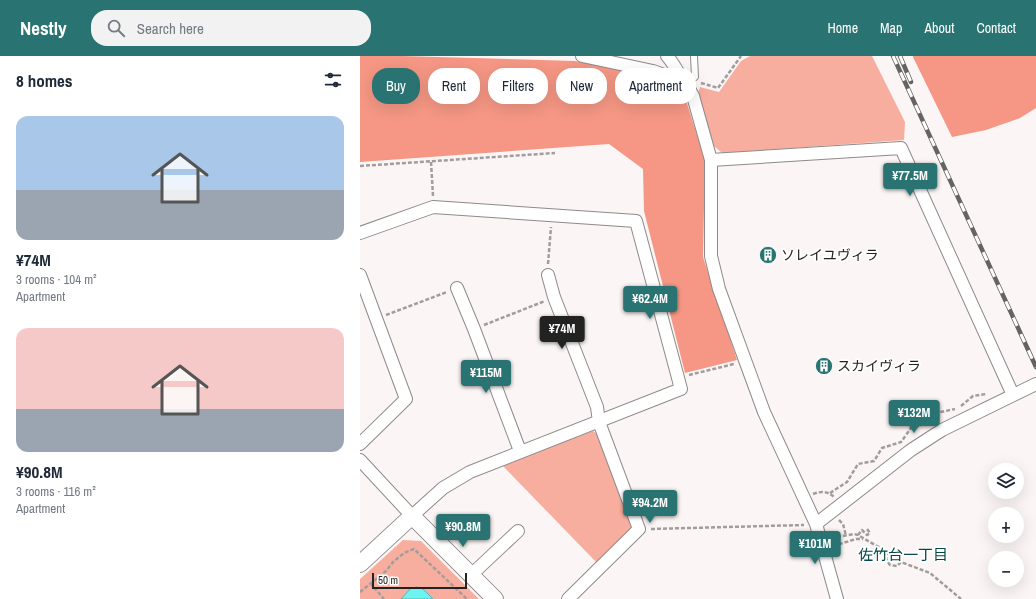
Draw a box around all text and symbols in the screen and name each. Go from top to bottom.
search box [91,10,371,46]
text: Nestly [20,15,67,41]
icon: search [105,17,127,39]
text: Search here [137,18,204,39]
text: Home [827,19,858,37]
text: Map [880,19,902,37]
text: About [924,19,954,37]
text: Contact [976,19,1016,37]
chip: Buy [372,68,420,104]
chip: Rent [428,68,480,104]
chip: Filters [488,68,548,104]
chip: New [556,68,607,104]
chip: Apartment [615,68,696,104]
text: 8 homes [16,69,73,92]
icon: filters [322,69,344,91]
icon: home [144,142,216,214]
pin: ¥77.5M [877,163,943,197]
text: ¥77.5M [892,167,928,184]
building icon: ソレイユヴィラ [758,245,778,265]
place label: ソレイユヴィラ [781,246,879,264]
text: ¥74M [16,248,51,271]
text: 3 rooms · 104 m² [16,271,97,288]
pin: ¥62.4M [617,286,683,320]
text: Apartment [16,288,65,305]
text: ¥62.4M [632,290,668,307]
pin: ¥74M [538,316,586,350]
text: ¥74M [549,320,575,337]
icon: home [144,354,216,426]
building icon: スカイヴィラ [814,356,834,376]
place label: スカイヴィラ [837,357,921,375]
pin: ¥115M [458,360,514,394]
text: ¥115M [470,364,502,381]
pin: ¥132M [886,400,942,434]
text: ¥132M [898,404,930,421]
text: ¥90.8M [16,460,63,483]
map controls [988,463,1024,587]
button: layers [988,463,1024,499]
text: 3 rooms · 116 m² [16,483,96,500]
pin: ¥94.2M [617,490,683,524]
text: ¥94.2M [632,494,668,511]
text: Apartment [16,500,65,517]
button: + [988,507,1024,543]
pin: ¥90.8M [430,514,496,548]
text: ¥90.8M [445,518,481,535]
pin: ¥101M [787,531,843,565]
text: ¥101M [799,535,831,552]
district label: 佐竹台一丁目 [858,544,948,565]
button: − [988,551,1024,587]
scale bar [372,571,467,590]
text: 50 m [378,573,398,587]

